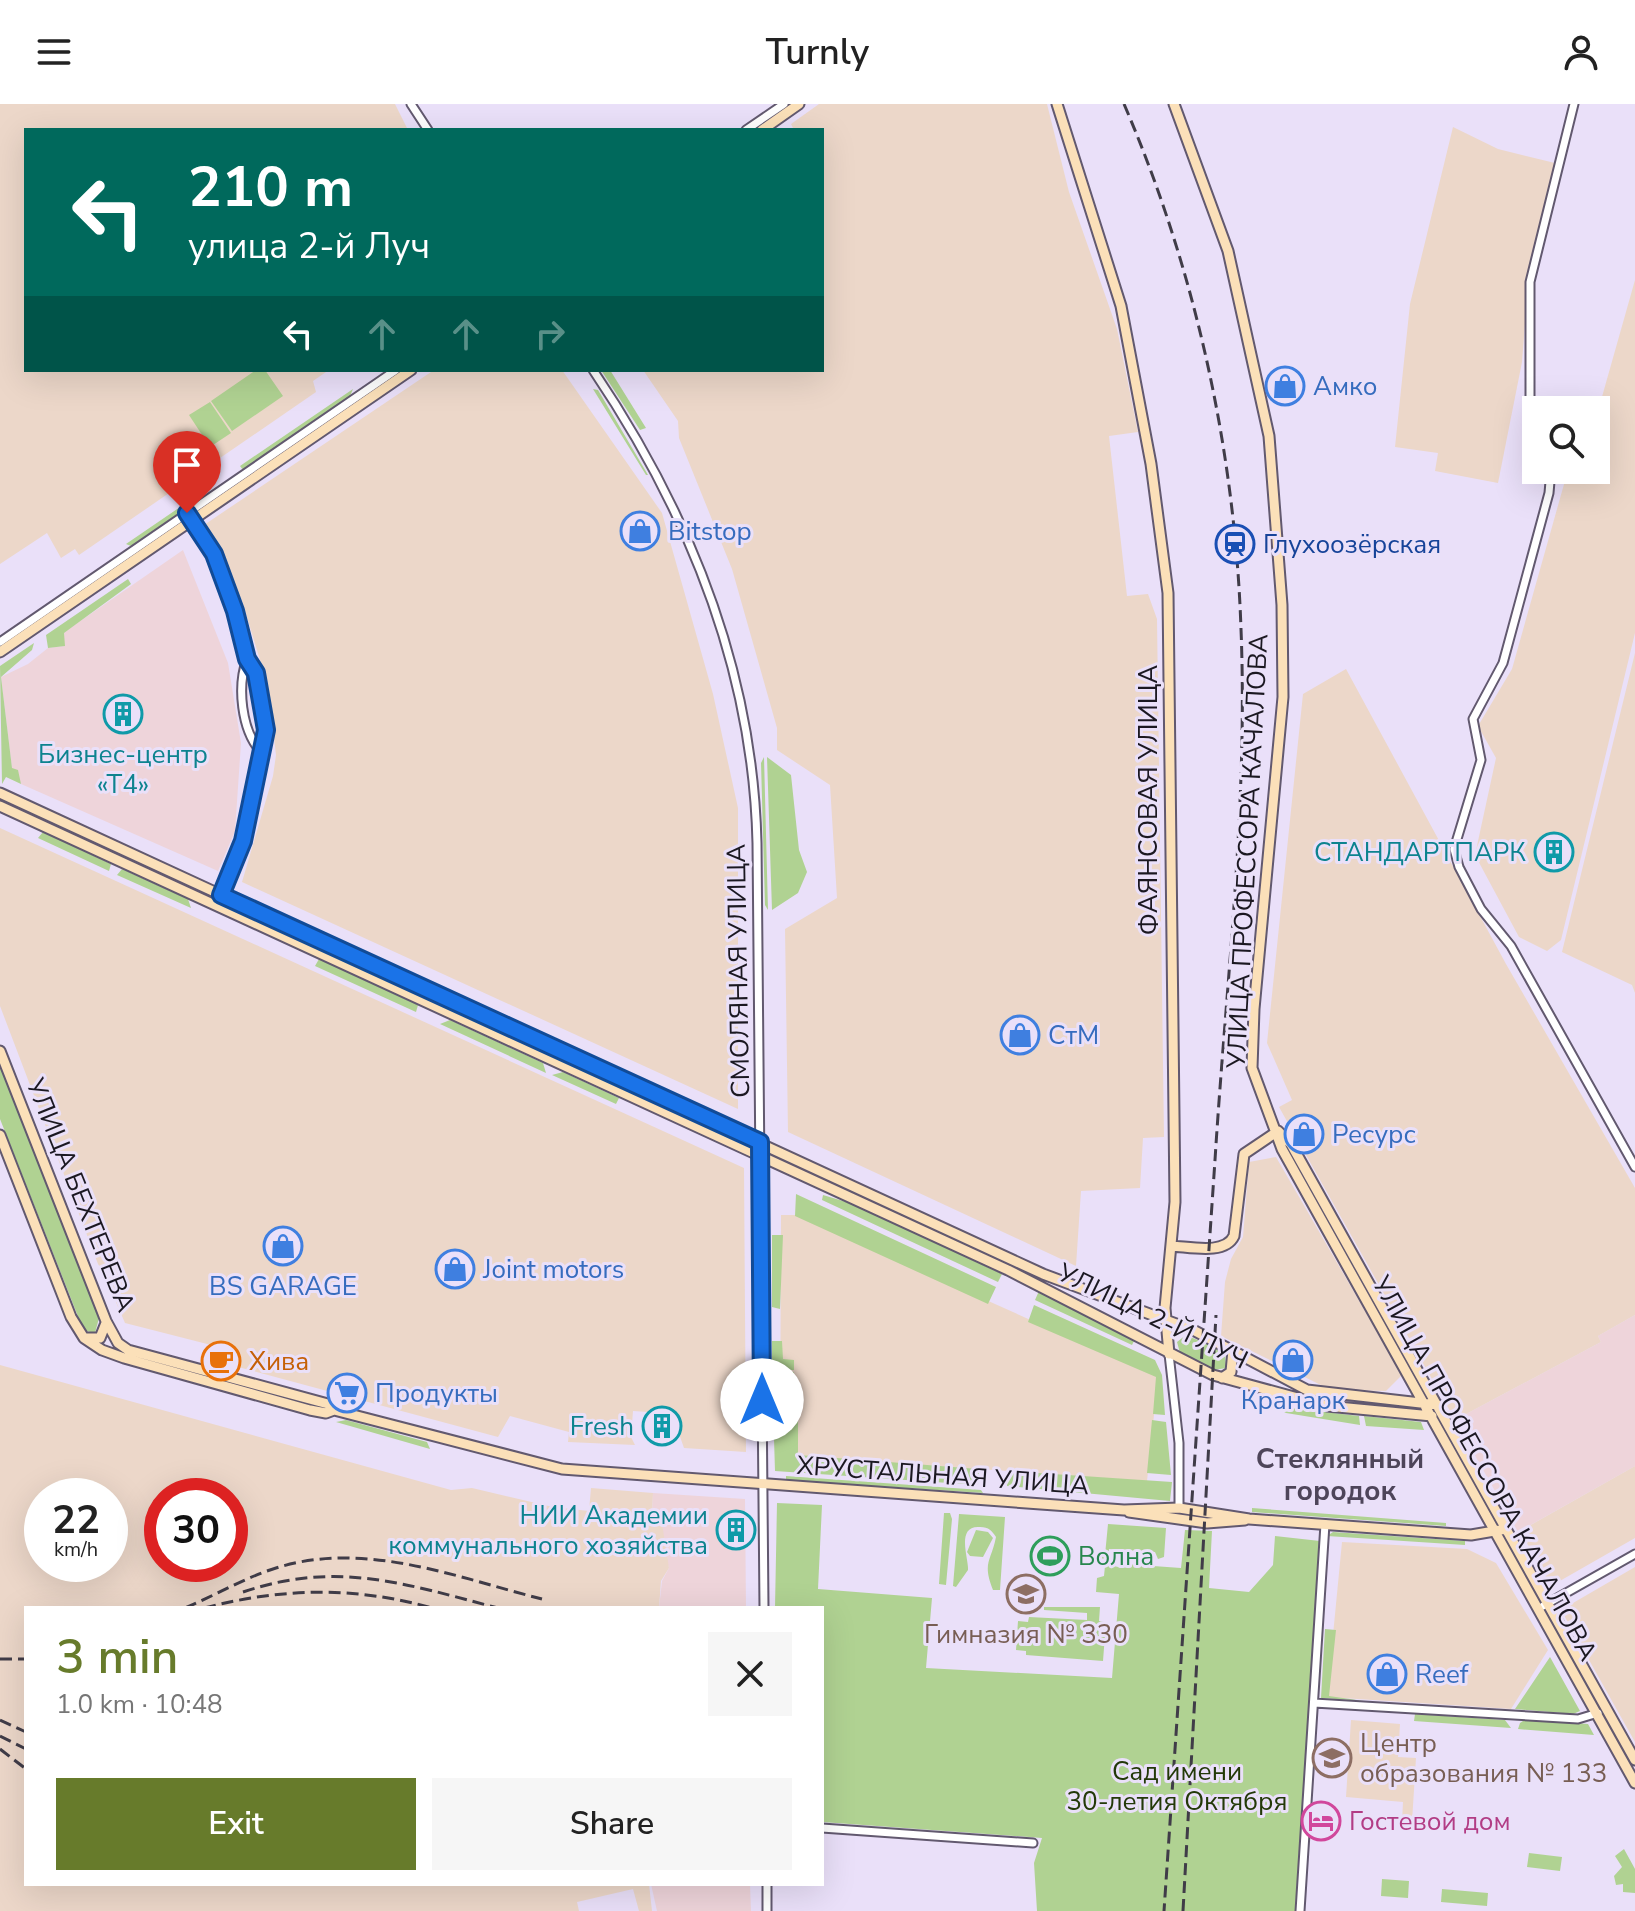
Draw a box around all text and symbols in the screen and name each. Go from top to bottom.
text: Turnly [766,28,869,77]
icon: menu [32,30,76,74]
icon: person [1559,30,1603,74]
text: 210 m [188,149,353,226]
icon: left [56,160,160,264]
text: улица 2-й Луч [188,222,430,271]
icon: left [276,312,320,356]
icon: ahead [360,312,404,356]
icon: ahead [444,312,488,356]
icon: right [528,312,572,356]
shop icon: Амко [1264,365,1306,407]
place label: Амко [1313,369,1377,404]
map controls [1522,396,1610,484]
button: search [1522,396,1610,484]
pin [153,431,221,513]
icon: arrive [165,443,209,487]
shop icon: Bitstop [619,510,661,552]
place label: Bitstop [668,514,752,549]
station icon: Глухоозёрская [1214,523,1256,565]
place label: Глухоозёрская [1263,527,1441,562]
street label: УЛИЦА ПРОФЕССОРА КАЧАЛОВА [1219,633,1276,1070]
street label: ФАЯНСОВАЯ УЛИЦА [1131,665,1166,935]
building icon: Бизнес-центр «Т4» [102,693,144,735]
place label: Бизнес-центр «Т4» [38,737,208,802]
building icon: СТАНДАРТПАРК [1533,831,1575,873]
place label: СТАНДАРТПАРК [1314,835,1526,870]
street label: СМОЛЯНАЯ УЛИЦА [719,844,758,1098]
shop icon: СтМ [999,1014,1041,1056]
place label: СтМ [1048,1018,1099,1053]
street label: УЛИЦА БЕХТЕРЕВА [17,1072,143,1317]
shop icon: Ресурс [1283,1113,1325,1155]
place label: Ресурс [1332,1117,1416,1152]
shop icon: BS GARAGE [262,1225,304,1267]
shop icon: Joint motors [434,1248,476,1290]
place label: Joint motors [482,1252,624,1287]
street label: УЛИЦА 2-Й ЛУЧ [1051,1255,1254,1378]
place label: BS GARAGE [209,1269,357,1304]
street label: УЛИЦА ПРОФЕССОРА КАЧАЛОВА [1363,1269,1605,1667]
shop icon: Кранарк [1272,1339,1314,1381]
cafe icon: Хива [200,1340,242,1382]
place label: Хива [249,1344,309,1379]
position arrow [720,1358,804,1442]
supermarket icon: Продукты [326,1372,368,1414]
place label: Продукты [375,1376,498,1411]
place label: Кранарк [1241,1383,1346,1418]
building icon: Fresh [641,1405,683,1447]
place label: Fresh [570,1409,634,1444]
district label: Стеклянный городок [1256,1440,1424,1510]
street label: ХРУСТАЛЬНАЯ УЛИЦА [796,1448,1090,1503]
speed limit sign: 30 [144,1478,248,1582]
text: 22 [52,1493,100,1547]
place label: НИИ Академии коммунального хозяйства [388,1498,708,1563]
building icon: НИИ Академии коммунального хозяйства [715,1509,757,1551]
sports icon: Волна [1029,1535,1071,1577]
text: km/h [54,1536,98,1563]
place label: Волна [1078,1539,1154,1574]
school or university icon: Гимназия № 330 [1005,1573,1047,1615]
place label: Гимназия № 330 [924,1617,1128,1652]
text: 3 min [56,1624,178,1690]
button: close [708,1632,792,1716]
shop icon: Reef [1366,1653,1408,1695]
place label: Reef [1415,1657,1469,1692]
text: 1.0 km · 10:48 [56,1687,223,1722]
place label: Центр образования № 133 [1360,1726,1607,1791]
school or university icon: Центр образования № 133 [1311,1737,1353,1779]
park label: Сад имени 30-летия Октября [1067,1754,1287,1819]
button: Exit [56,1778,416,1870]
button: Share [432,1778,792,1870]
hotel icon: Гостевой дом [1300,1800,1342,1842]
place label: Гостевой дом [1349,1804,1511,1839]

